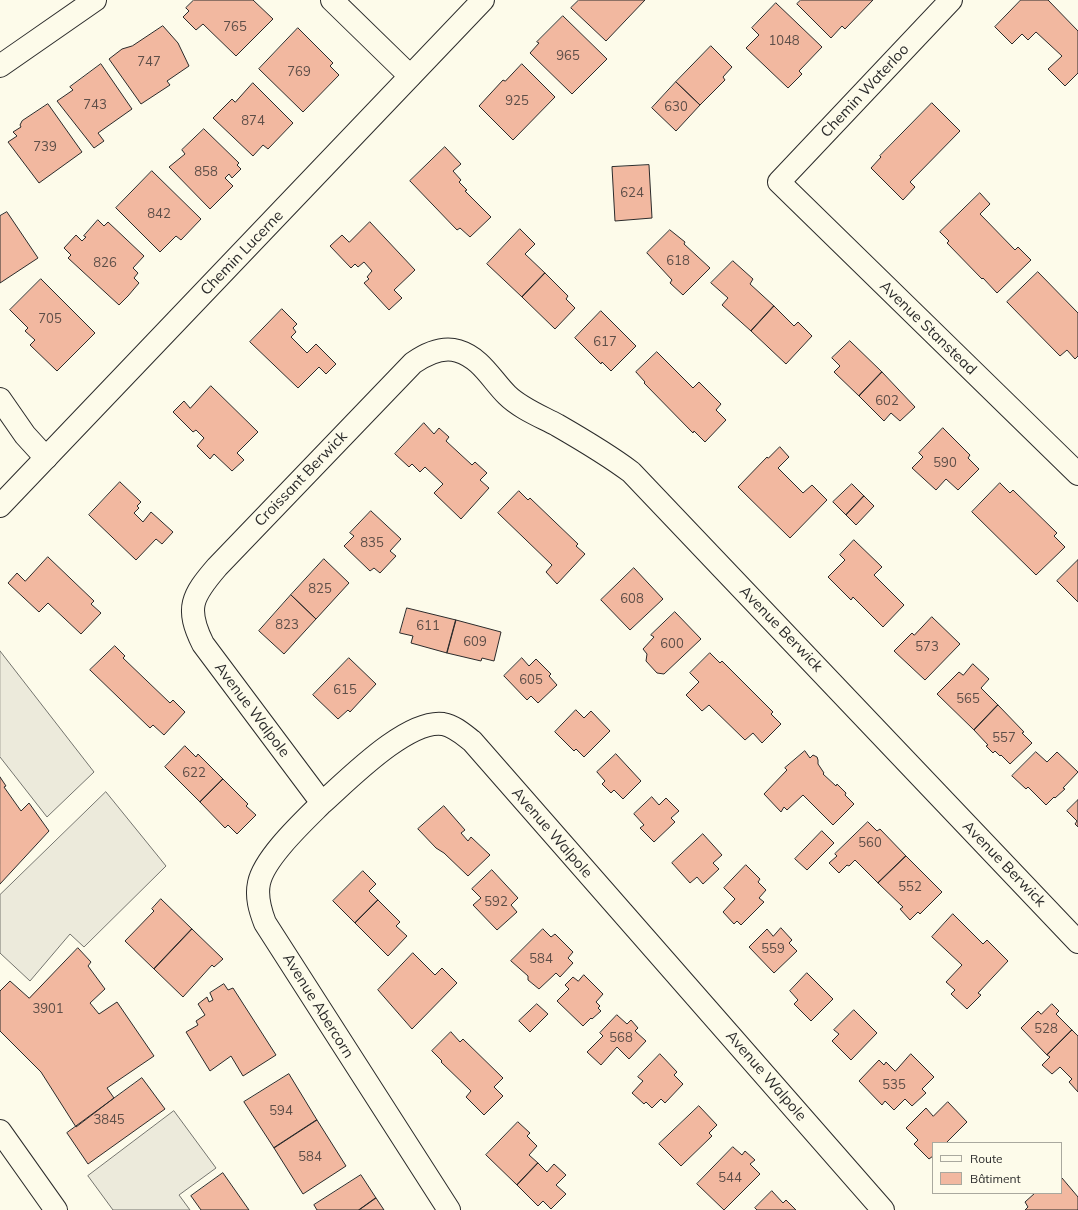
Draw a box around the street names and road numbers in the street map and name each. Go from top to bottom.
street label: Chemin Waterloo [817,41,913,141]
street label: Chemin Lucerne [197,207,287,299]
street label: Avenue Stanstead [876,277,980,379]
street label: Croissant Berwick [251,428,351,530]
street label: Avenue Berwick [736,582,826,676]
street label: Avenue Walpole [211,659,293,761]
street label: Avenue Walpole [508,784,596,882]
street label: Avenue Berwick [959,817,1049,911]
street label: Avenue Abercorn [279,950,357,1062]
street label: Avenue Walpole [722,1027,810,1125]

